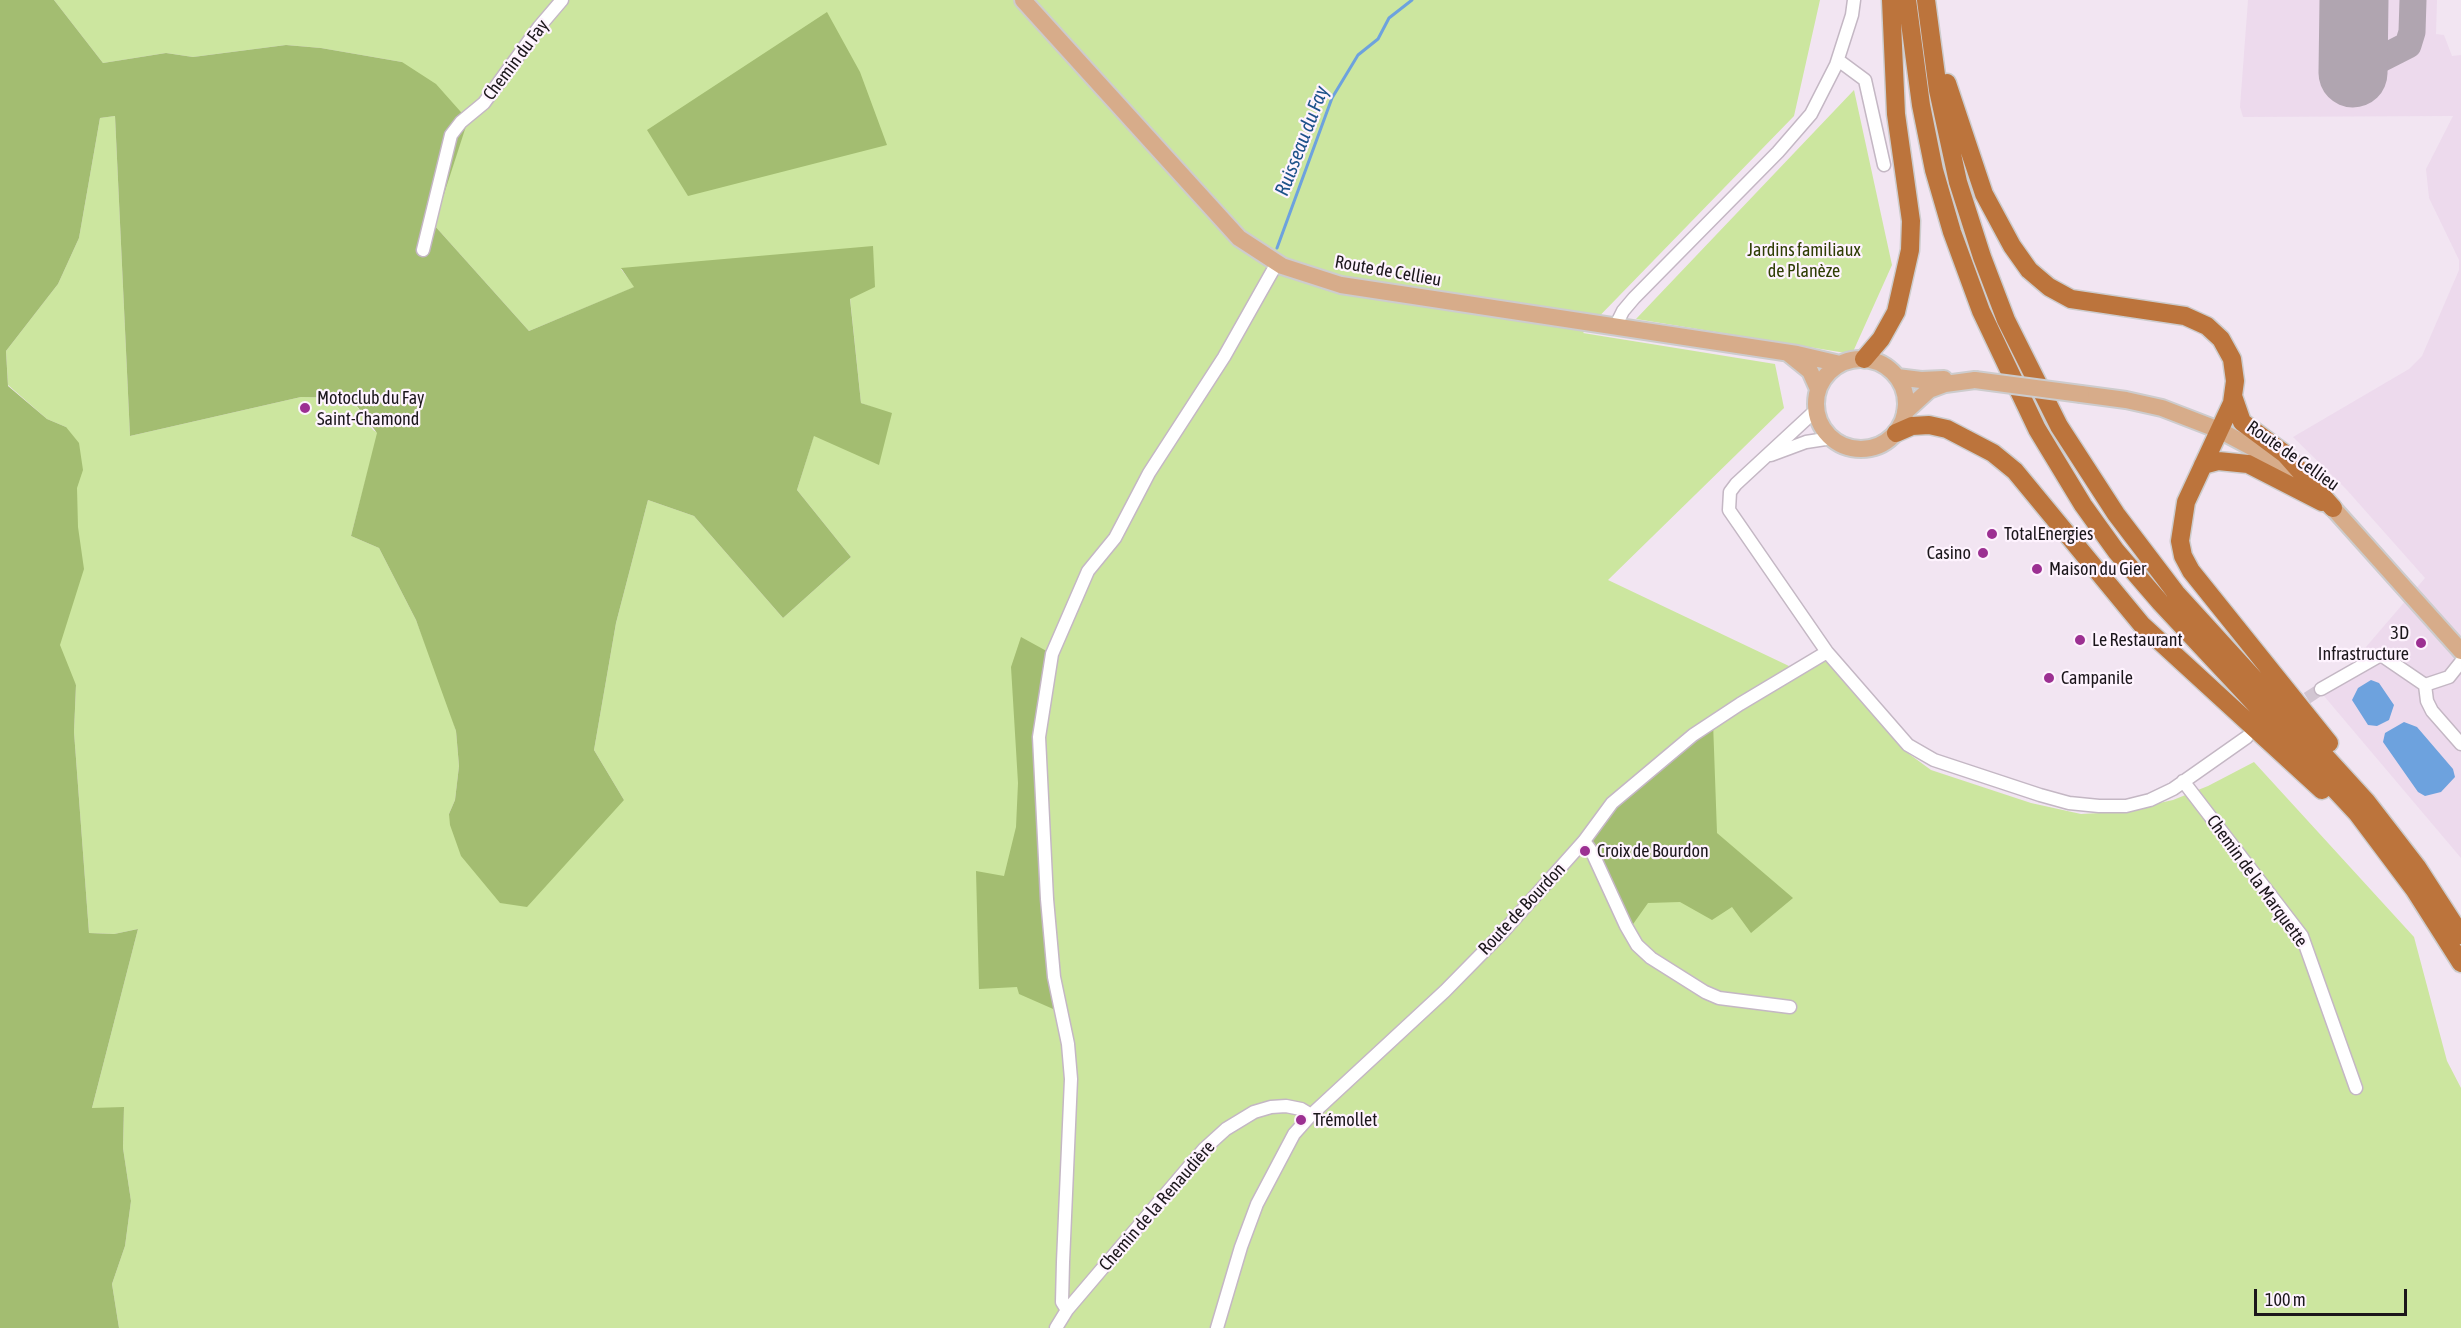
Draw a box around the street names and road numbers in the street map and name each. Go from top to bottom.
street label: Chemin du Fay [479,15,553,105]
street label: Route de Cellieu [1333,251,1443,291]
street label: Route de Cellieu [2243,416,2343,496]
street label: Chemin de la Marquette [2202,811,2312,951]
street label: Route de Bourdon [1474,859,1570,959]
street label: Chemin de la Renaudière [1095,1137,1219,1275]

